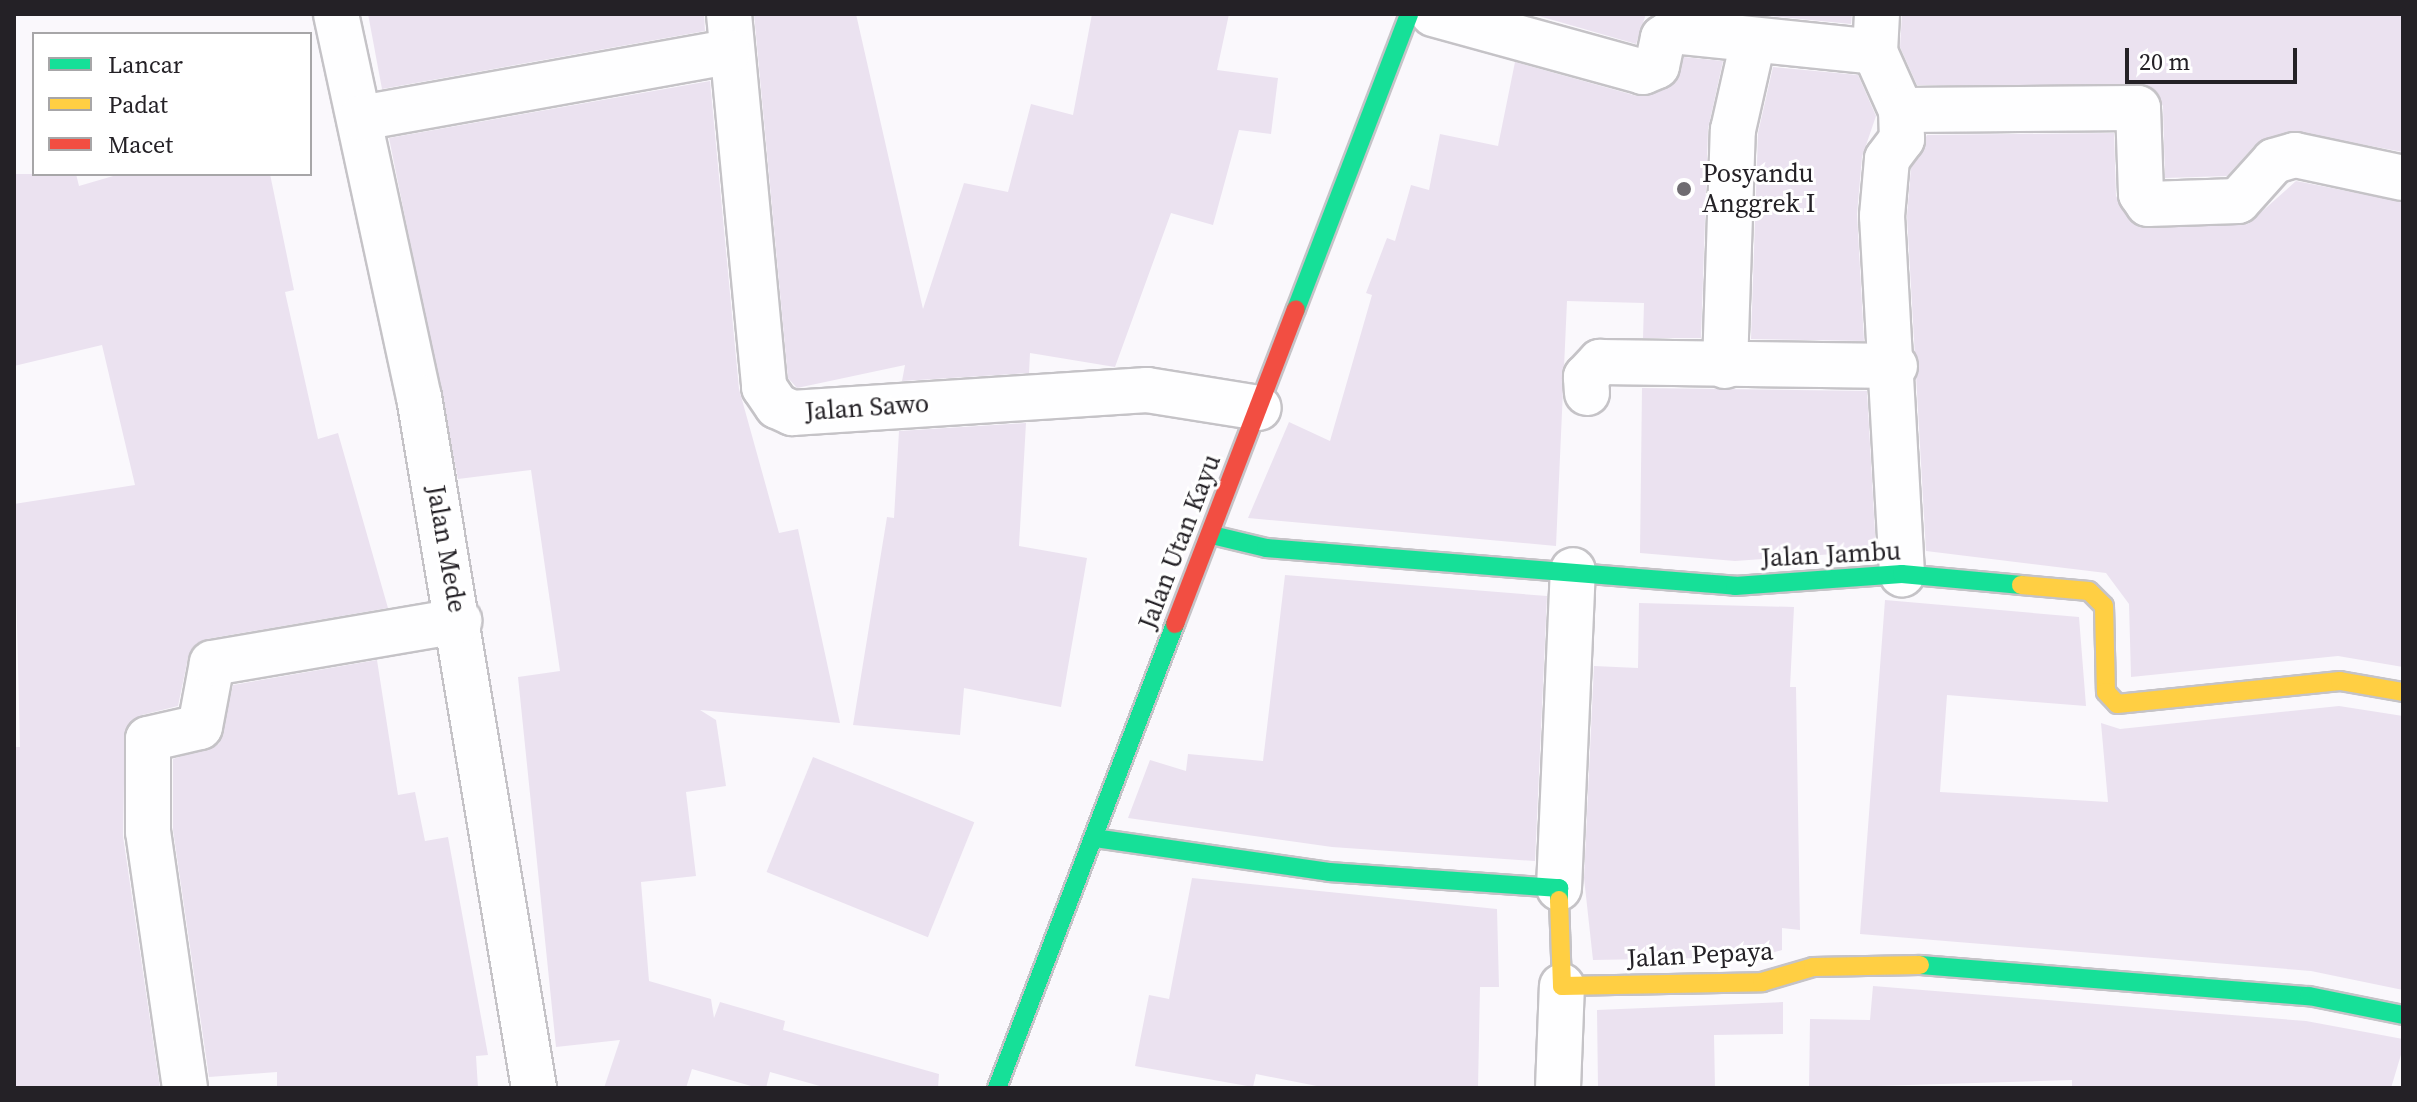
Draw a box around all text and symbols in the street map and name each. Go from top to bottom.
legend [32,32,312,176]
scale bar [2129,32,2301,82]
text: 20 m [2139,45,2190,78]
text: Lancar [108,48,183,81]
text: Padat [108,88,168,121]
text: Macet [108,128,173,161]
place label: Posyandu Anggrek I [1702,158,1815,220]
marker: Posyandu Anggrek I [1673,178,1695,200]
street label: Jalan Sawo [804,388,930,428]
street label: Jalan Utan Kayu [1132,450,1228,634]
street label: Jalan Mede [419,483,473,615]
street label: Jalan Jambu [1760,536,1902,574]
street label: Jalan Pepaya [1626,936,1774,974]

